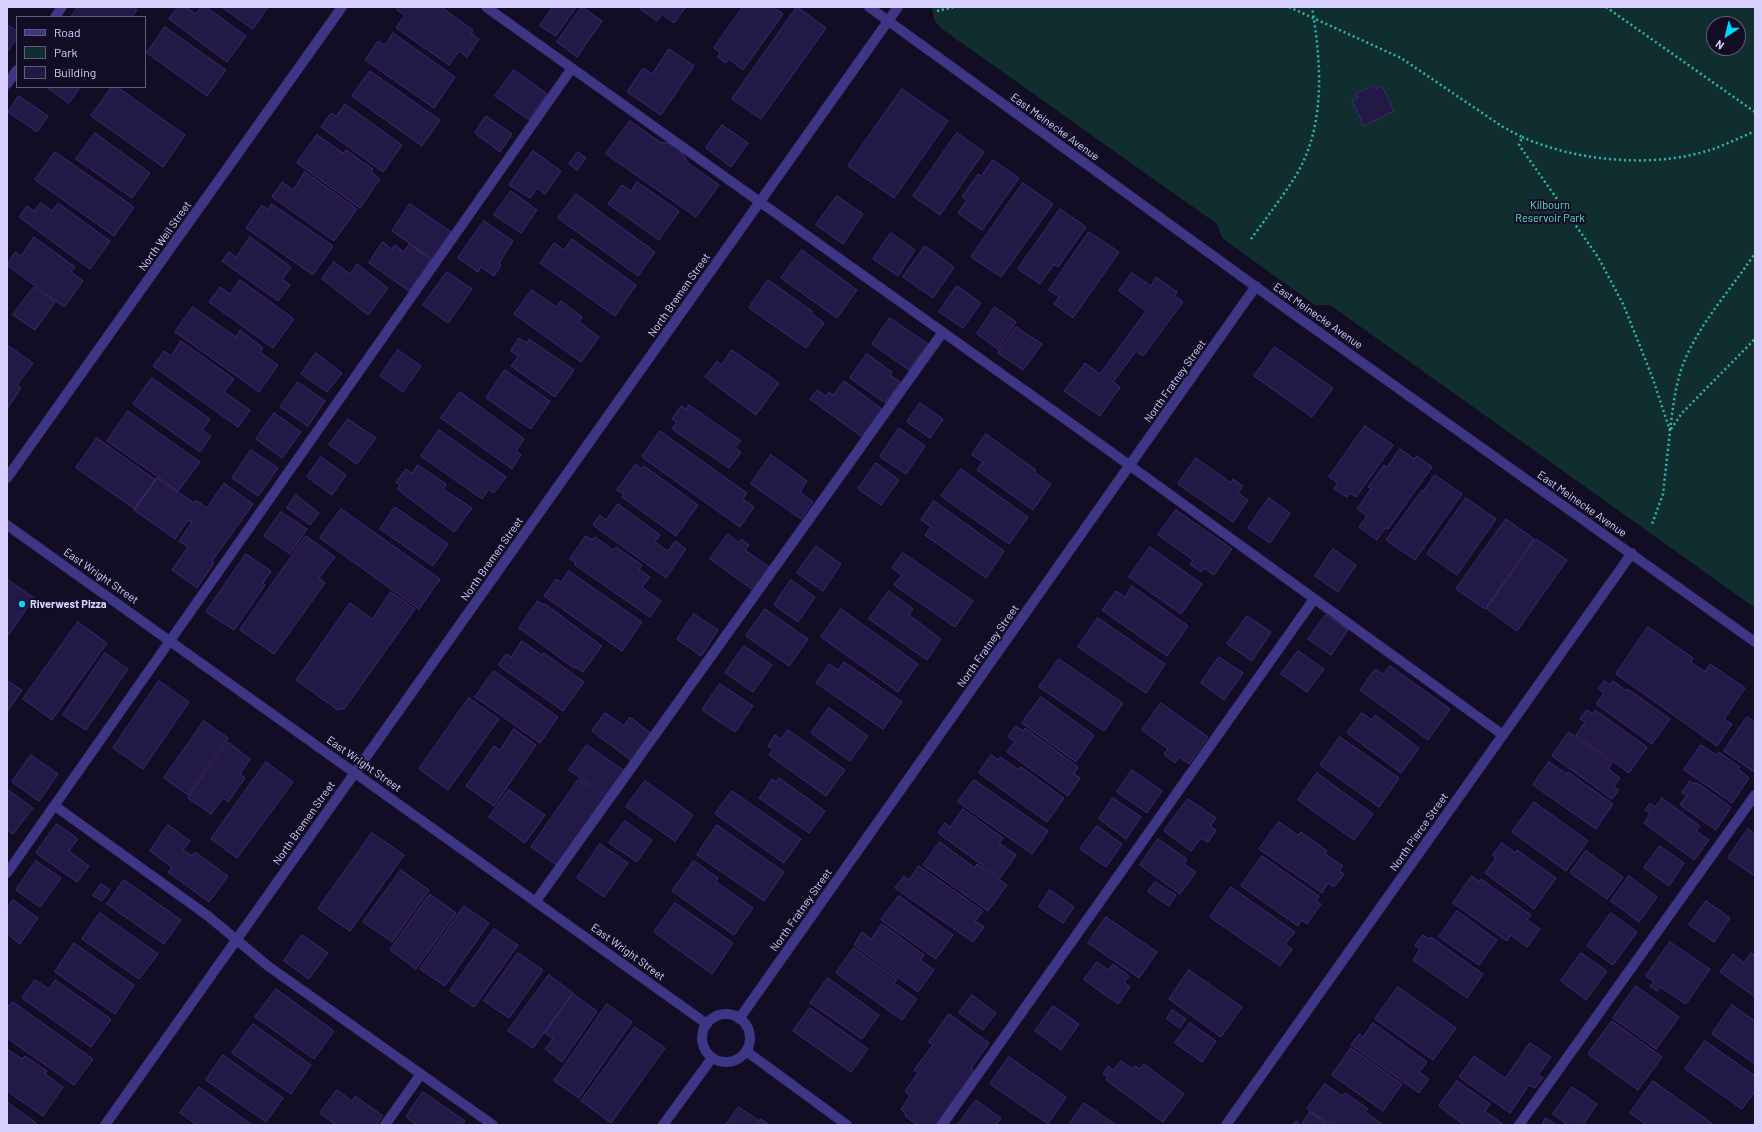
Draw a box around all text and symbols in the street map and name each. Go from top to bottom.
legend [16,16,146,88]
north arrow [1706,16,1746,56]
text: Road [54,25,81,39]
text: N [1713,38,1726,53]
text: Park [54,45,78,59]
text: Building [54,65,96,79]
street label: East Meinecke Avenue [1008,90,1102,164]
park label: Kilbourn Reservoir Park [1515,198,1585,224]
street label: North Weil Street [136,199,194,273]
street label: North Bremen Street [645,250,713,340]
street label: East Meinecke Avenue [1271,280,1365,352]
street label: North Fratney Street [1141,337,1209,425]
street label: East Meinecke Avenue [1535,468,1629,540]
street label: North Bremen Street [458,514,526,604]
street label: East Wright Street [61,545,141,607]
place label: Riverwest Pizza [30,597,107,611]
marker: Riverwest Pizza [17,599,27,609]
street label: North Fratney Street [954,602,1022,690]
street label: East Wright Street [324,733,404,795]
street label: North Bremen Street [270,778,338,868]
street label: North Pierce Street [1387,790,1451,874]
street label: North Fratney Street [767,866,835,954]
street label: East Wright Street [588,921,668,983]

